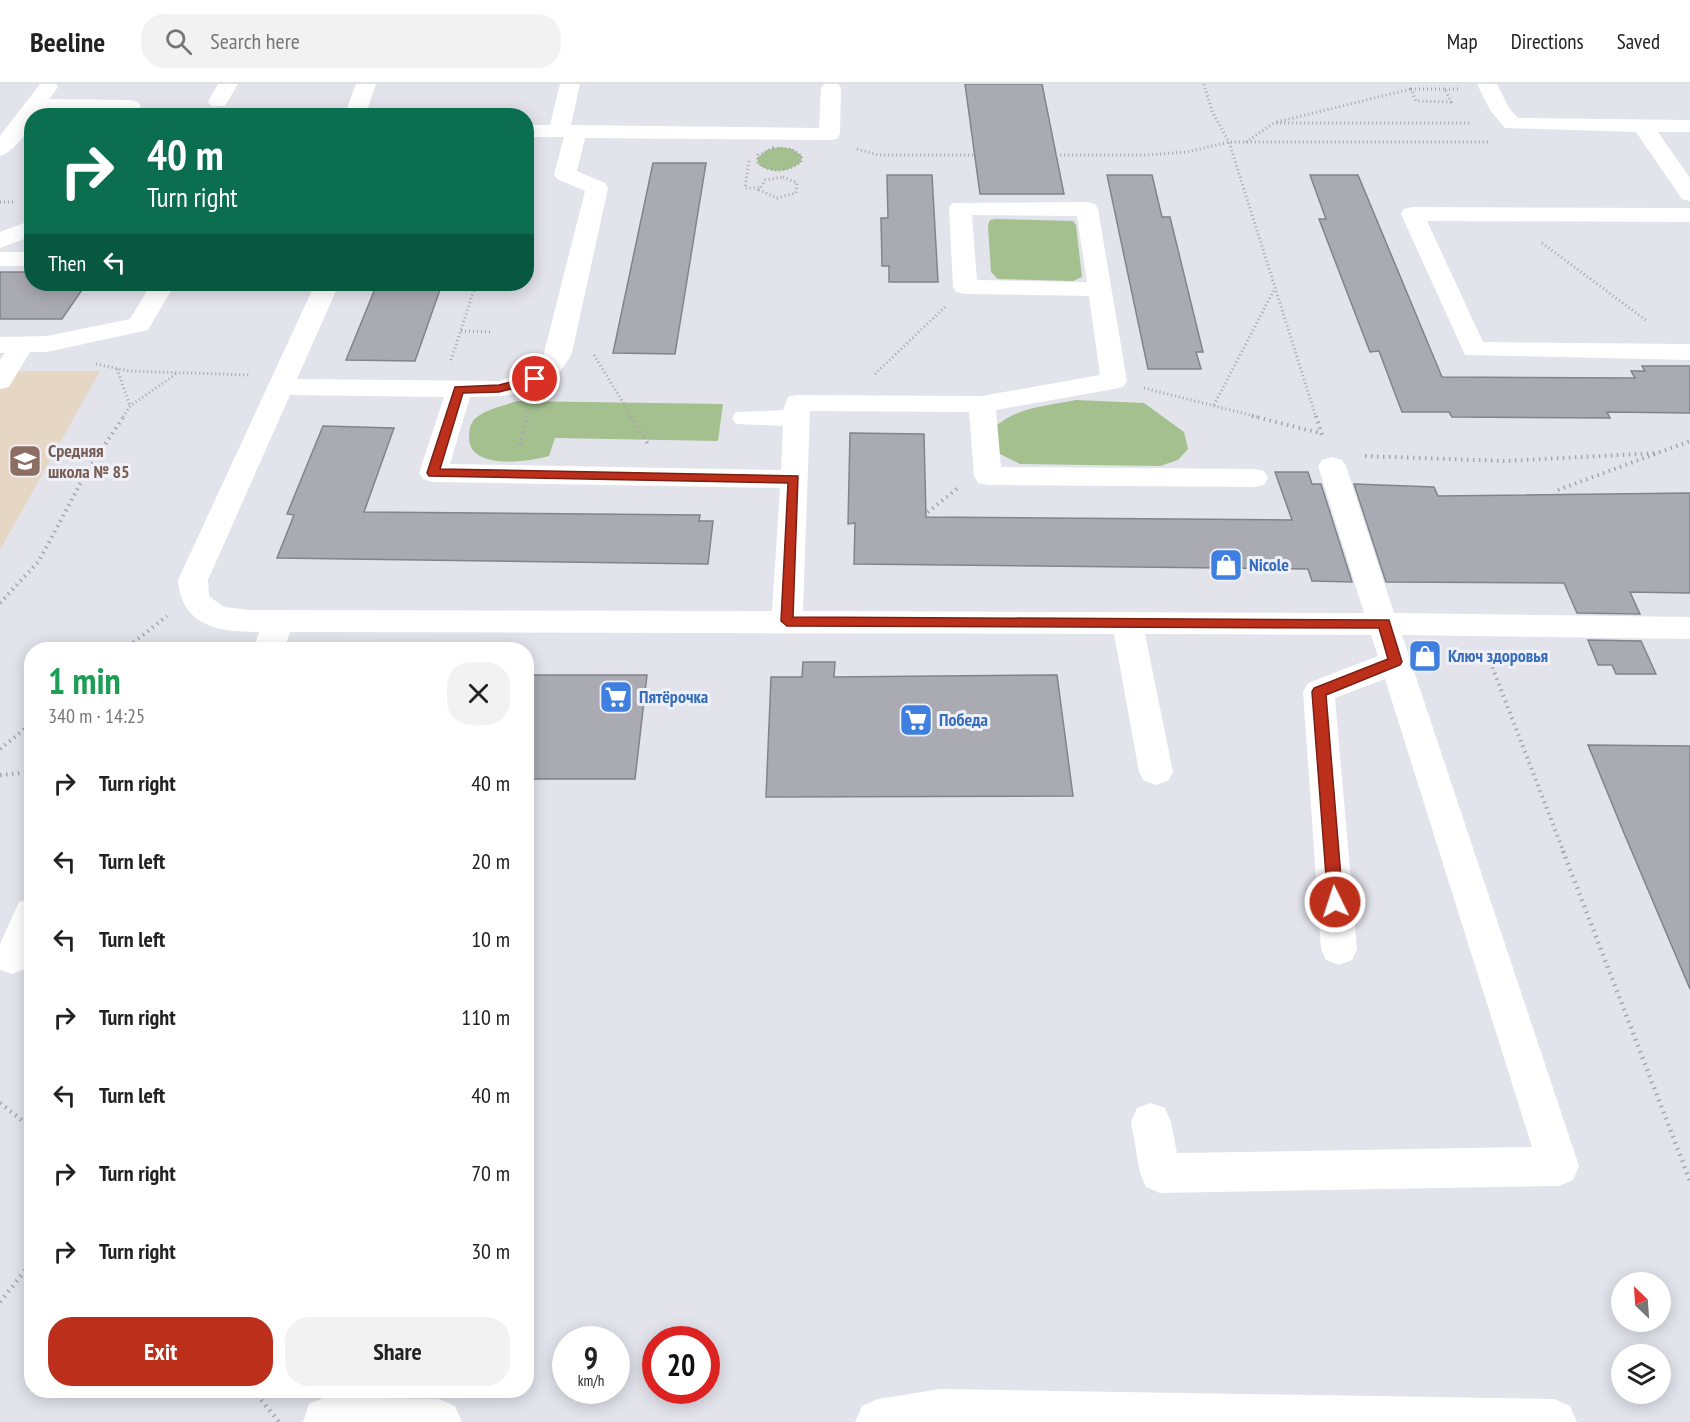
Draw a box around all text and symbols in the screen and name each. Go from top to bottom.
search box [141,14,561,68]
text: Beeline [30,23,105,60]
icon: search [162,25,195,58]
text: Search here [210,27,300,55]
text: Map [1447,28,1478,55]
text: Directions [1511,28,1584,55]
text: Saved [1617,28,1660,55]
text: 40 m [147,127,224,182]
icon: right [48,132,126,210]
text: Turn right [147,180,238,214]
icon: left [98,246,131,279]
text: Then [48,249,86,277]
pin [509,353,560,404]
icon: arrive [518,362,551,395]
place label: Средняя школа № 85 [48,439,130,483]
school or university icon: Средняя школа № 85 [7,443,43,479]
shop icon: Nicole [1208,547,1244,583]
place label: Nicole [1249,553,1289,576]
shop icon: Ключ здоровья [1407,638,1443,674]
place label: Ключ здоровья [1448,644,1548,667]
text: 1 min [48,657,121,704]
button: close [447,662,510,725]
supermarket icon: Пятёрочка [598,679,634,715]
place label: Пятёрочка [639,685,708,708]
supermarket icon: Победа [898,702,934,738]
text: 340 m · 14:25 [48,703,145,729]
place label: Победа [939,708,988,731]
icon: right [48,767,81,800]
text: Turn right [99,769,176,797]
text: 40 m [471,769,510,797]
icon: left [48,845,81,878]
text: Turn left [99,847,165,875]
text: 20 m [471,847,510,875]
position arrow [1303,870,1367,934]
icon: left [48,923,81,956]
text: Turn left [99,925,165,953]
text: 10 m [471,925,510,953]
icon: right [48,1001,81,1034]
text: Turn right [99,1003,176,1031]
text: 110 m [461,1003,510,1031]
icon: left [48,1079,81,1112]
text: Turn left [99,1081,165,1109]
text: 40 m [471,1081,510,1109]
icon: right [48,1157,81,1190]
text: Turn right [99,1159,176,1187]
text: 70 m [471,1159,510,1187]
icon: right [48,1235,81,1268]
text: Turn right [99,1237,176,1265]
text: 30 m [471,1237,510,1265]
north arrow [1611,1272,1671,1332]
map controls [1611,1272,1671,1404]
button: Exit [48,1317,273,1386]
button: Share [285,1317,510,1386]
speed limit sign: 20 [642,1326,720,1404]
text: 9 [584,1338,598,1377]
button: layers [1611,1344,1671,1404]
text: km/h [578,1371,604,1390]

